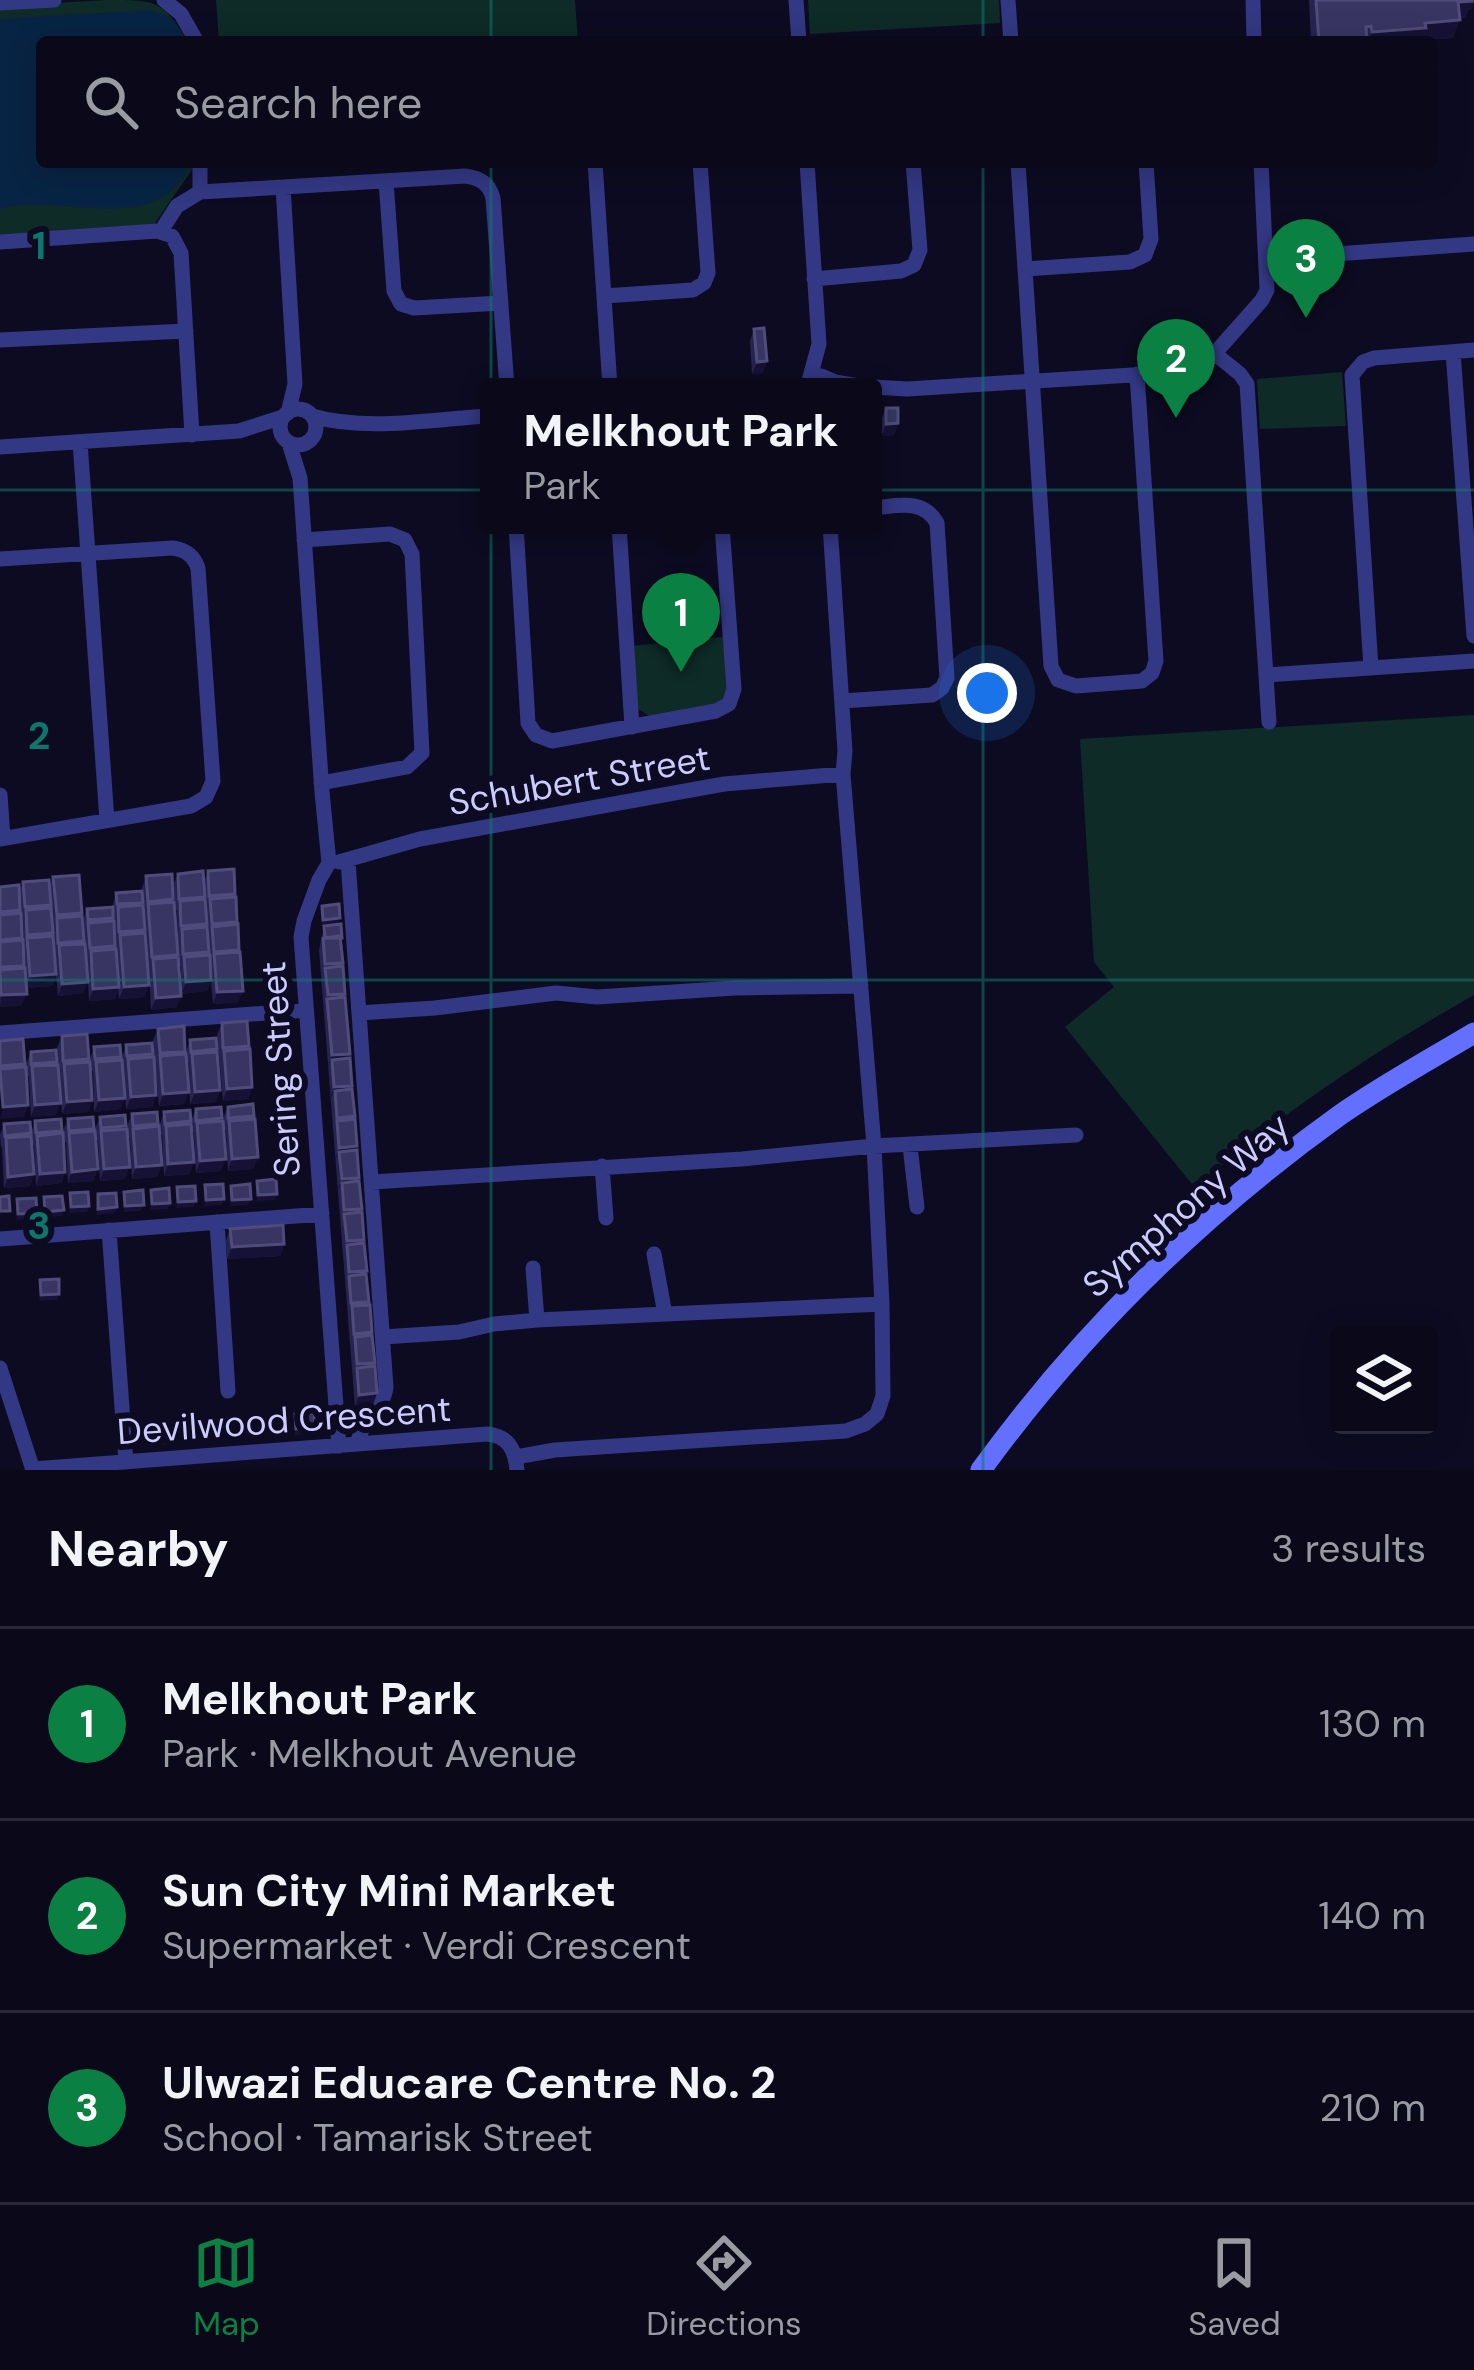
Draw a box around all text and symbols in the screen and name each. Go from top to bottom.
search box [36,36,1438,168]
icon: search [78,69,144,135]
text: Search here [174,73,422,132]
pin: 3 [1267,219,1345,318]
text: 1 [32,220,46,271]
pin: 2 [1137,319,1215,418]
popup [480,378,882,534]
text: Melkhout Park [524,401,838,460]
text: Park [524,460,601,511]
pin: 1 [642,573,720,672]
your location [957,663,1017,723]
text: 2 [28,710,50,761]
street label: Schubert Street [445,734,713,826]
street label: Sering Street [249,960,311,1178]
street label: Symphony Way [1073,1102,1299,1308]
text: 3 [27,1200,51,1251]
map controls [1330,1326,1438,1434]
button: layers [1330,1326,1438,1434]
street label: Devilwood Crescent [115,1385,453,1455]
text: Nearby [48,1515,229,1582]
text: 3 results [1271,1523,1426,1574]
text: Melkhout Park [162,1669,477,1728]
text: 1 [80,1698,94,1749]
text: 130 m [1319,1698,1426,1749]
text: Park · Melkhout Avenue [162,1728,577,1779]
text: Sun City Mini Market [162,1861,616,1920]
text: 2 [76,1890,98,1941]
text: 140 m [1318,1890,1426,1941]
text: Supermarket · Verdi Crescent [162,1920,691,1971]
text: Ulwazi Educare Centre No. 2 [162,2053,776,2112]
text: 3 [75,2082,99,2133]
text: 210 m [1320,2082,1426,2133]
text: School · Tamarisk Street [162,2112,593,2163]
tab: Map [193,2230,260,2345]
tab: Directions [646,2230,802,2345]
tab: Saved [1188,2230,1281,2345]

